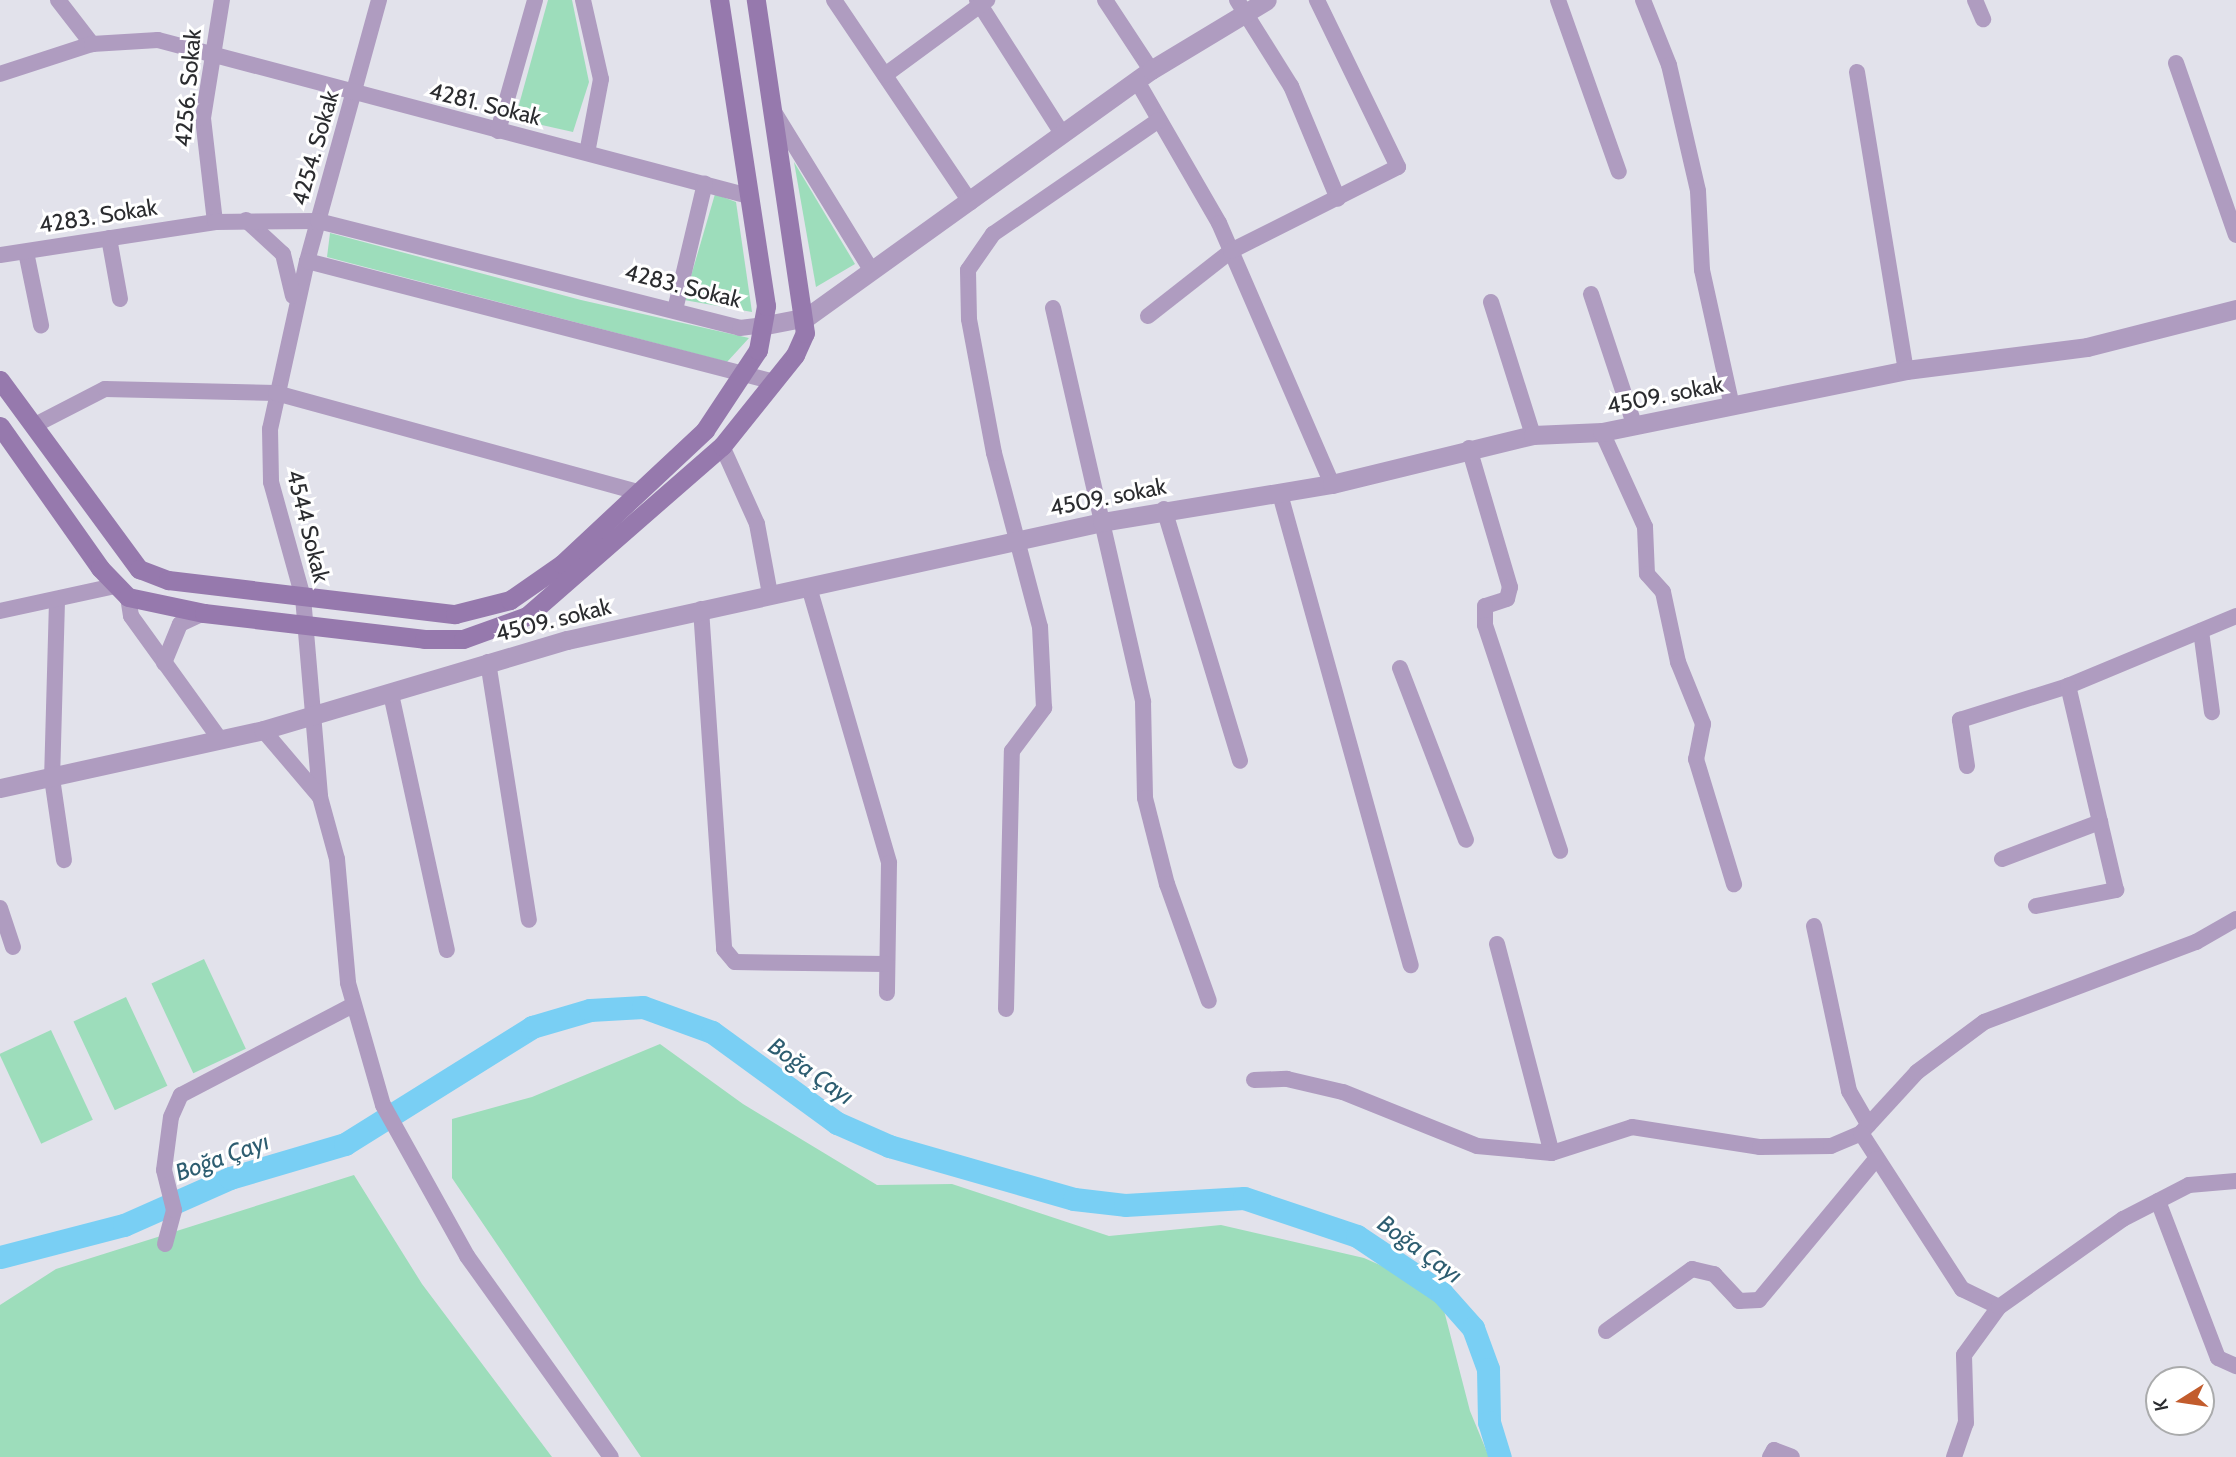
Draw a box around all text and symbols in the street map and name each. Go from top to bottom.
street label: 4256. Sokak [169,28,207,148]
street label: 4281. Sokak [426,77,544,131]
street label: 4254. Sokak [285,87,345,209]
street label: 4283. Sokak [37,193,159,239]
street label: 4283. Sokak [622,258,744,314]
street label: 4509. sokak [1604,370,1726,420]
street label: 4544 Sokak [281,467,335,585]
street label: 4509. sokak [1047,472,1169,522]
street label: 4509. sokak [492,592,614,648]
water label: Boğa Çayı [763,1031,859,1111]
water label: Boğa Çayı [171,1127,273,1187]
water label: Boğa Çayı [1372,1209,1468,1289]
north arrow [2145,1366,2215,1436]
text: K [2148,1397,2173,1413]

